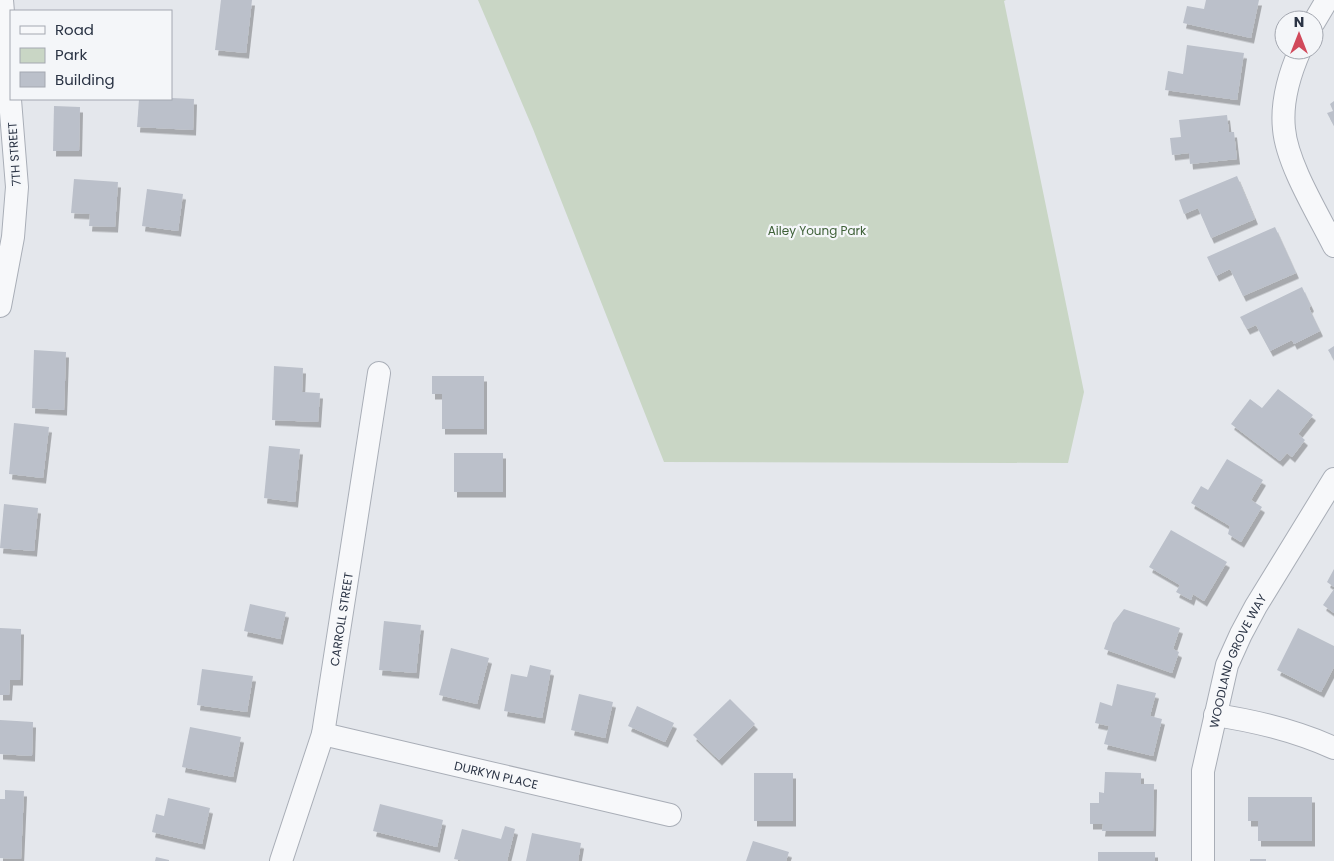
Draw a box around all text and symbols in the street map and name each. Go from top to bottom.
legend [10,10,172,100]
north arrow [1274,10,1324,60]
text: N [1294,12,1304,32]
text: Road [55,19,94,40]
text: Park [55,44,87,65]
text: Building [55,69,115,90]
street label: 7TH STREET [3,121,25,187]
park label: Ailey Young Park [768,222,867,239]
street label: CARROLL STREET [325,571,357,667]
street label: WOODLAND GROVE WAY [1205,590,1270,729]
street label: DURKYN PLACE [453,756,540,792]

